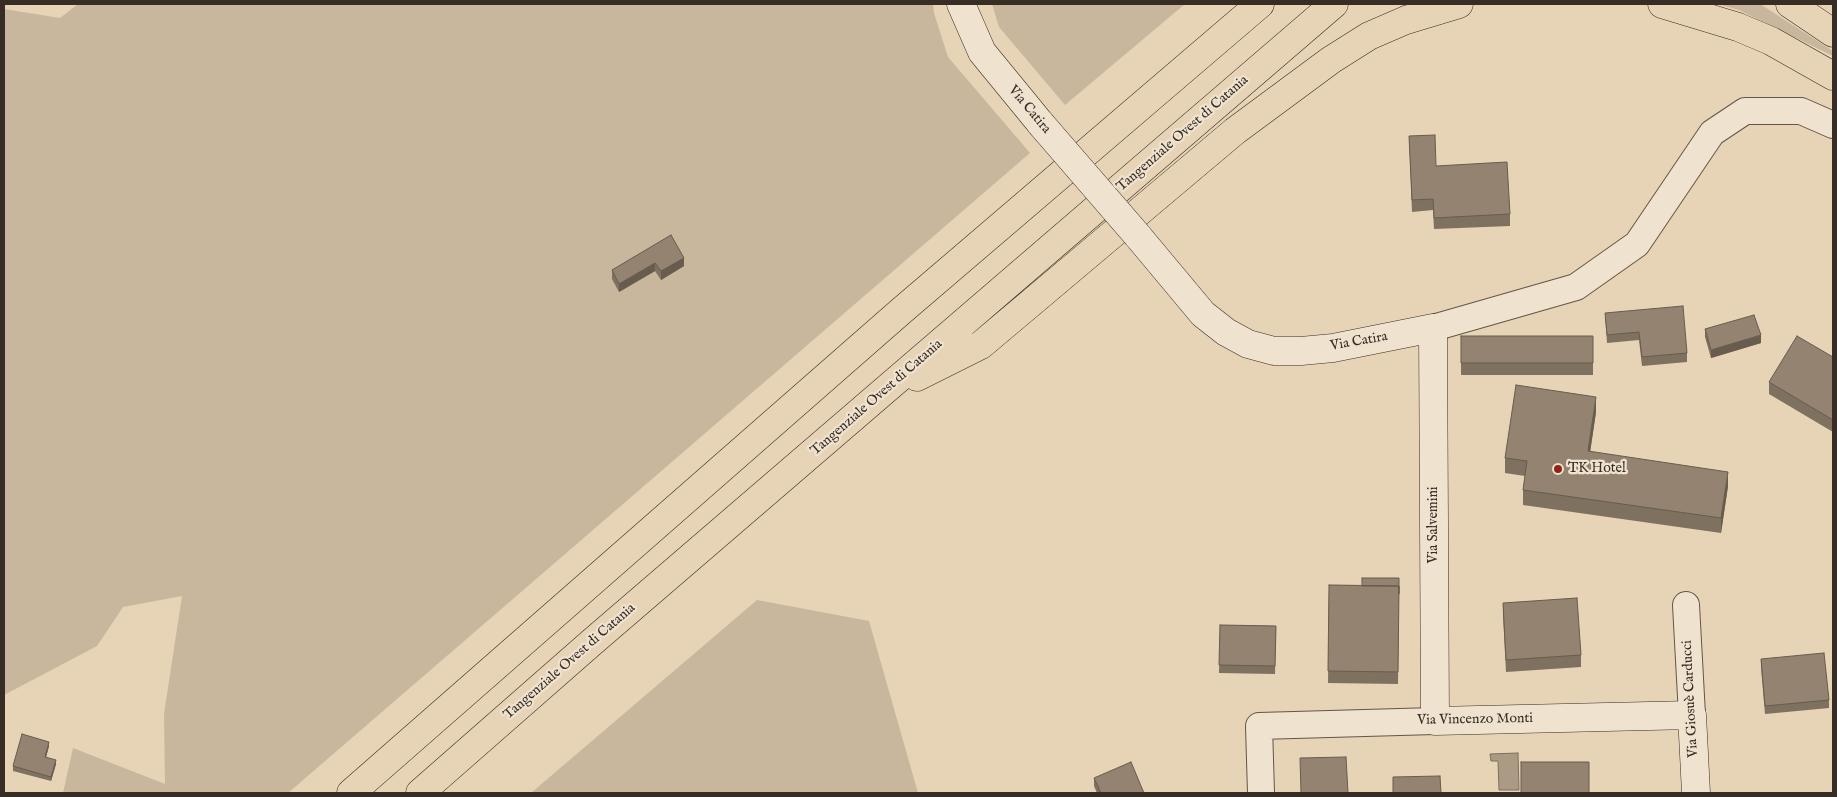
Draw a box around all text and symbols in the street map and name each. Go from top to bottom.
street label: Tangenziale Ovest di Catania [1114,72,1252,196]
street label: Via Catira [1004,82,1054,138]
street label: Via Catira [1329,329,1389,355]
street label: Tangenziale Ovest di Catania [808,336,946,460]
place label: TK Hotel [1568,461,1626,477]
marker: TK Hotel [1552,463,1564,475]
street label: Via Salvemini [1426,486,1442,564]
street label: Tangenziale Ovest di Catania [501,600,639,724]
street label: Via Giosuè Carducci [1680,640,1702,758]
street label: Via Vincenzo Monti [1417,711,1533,729]

